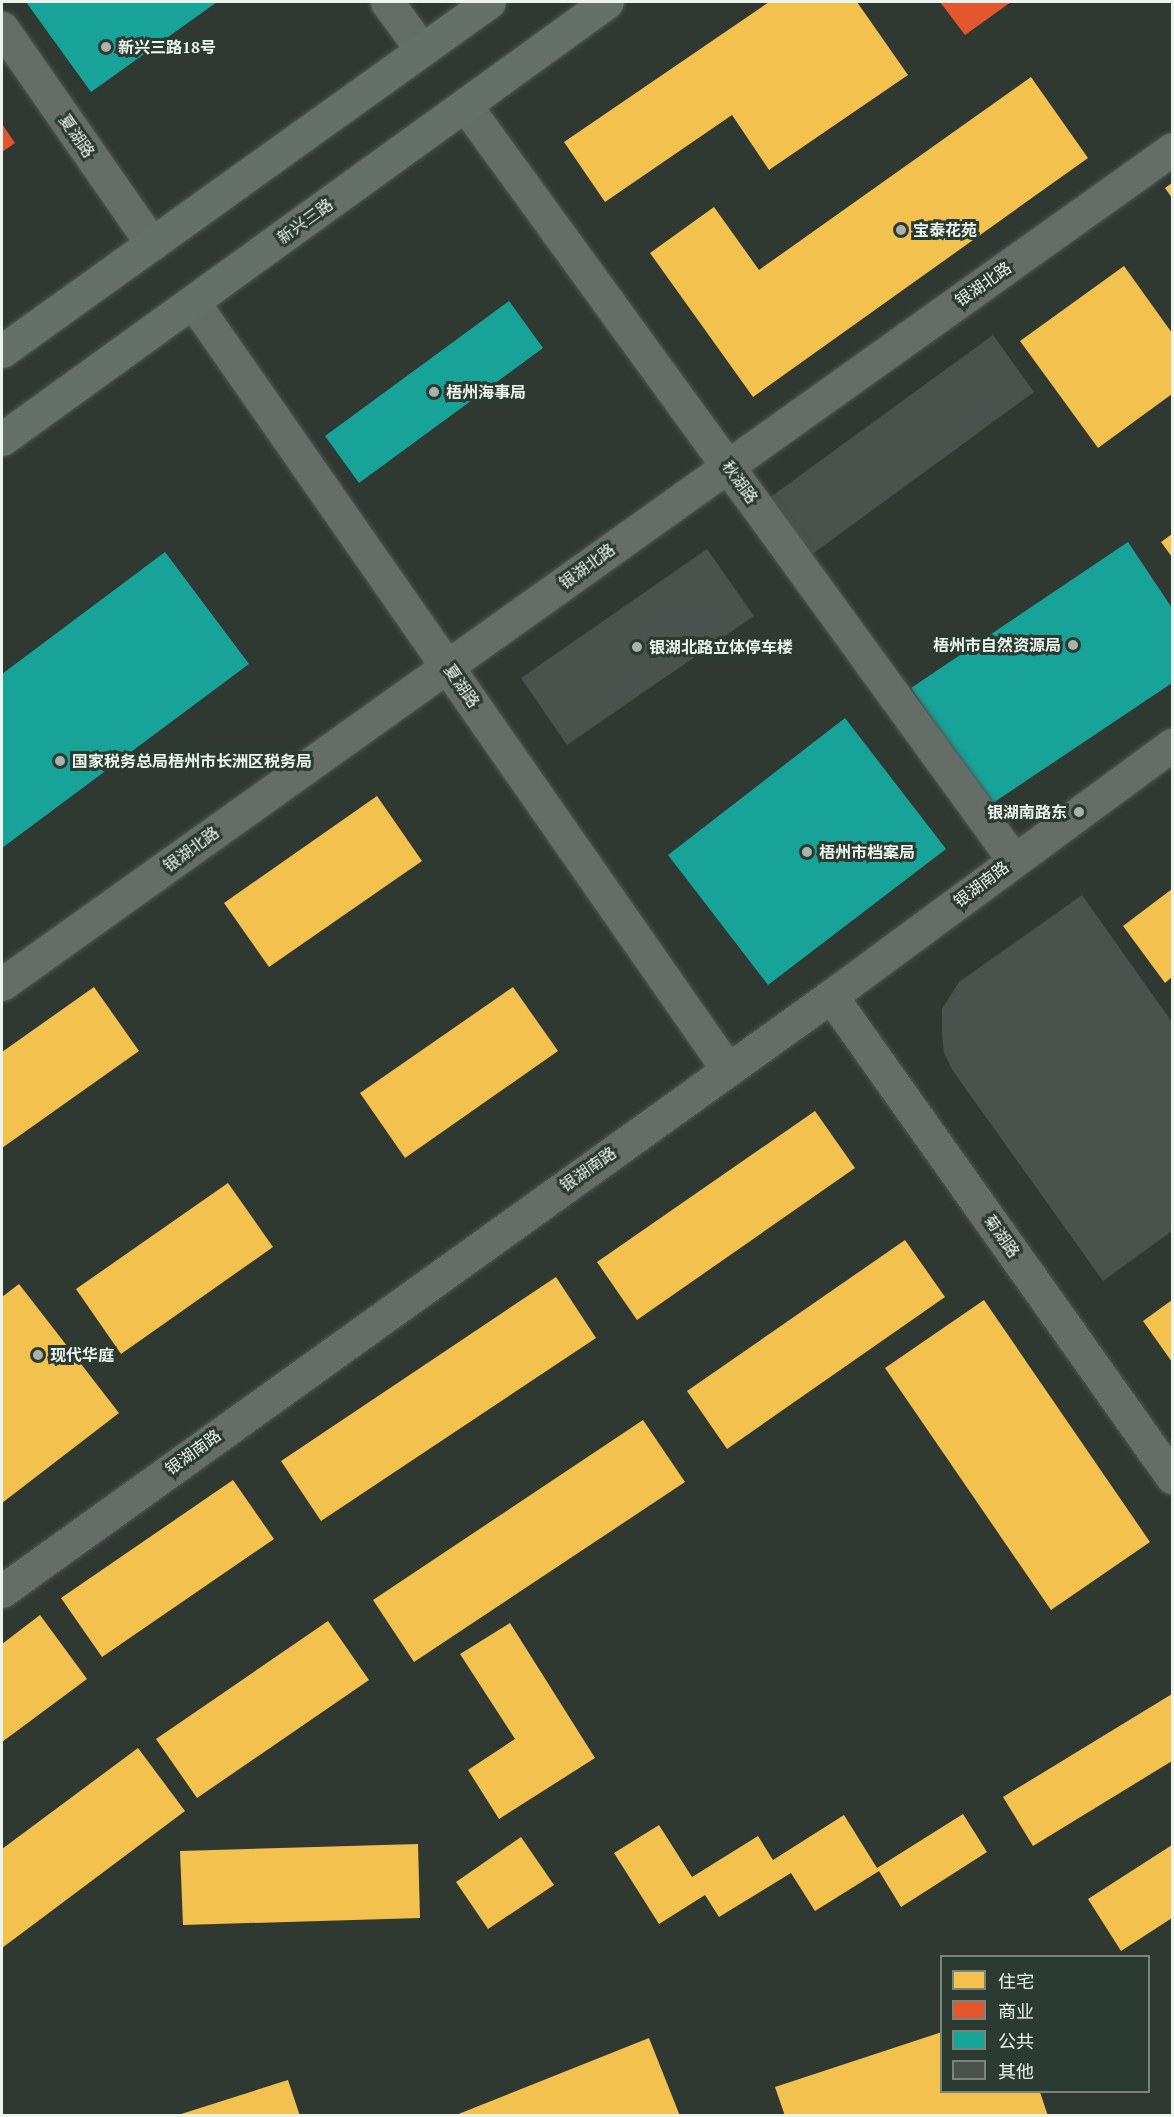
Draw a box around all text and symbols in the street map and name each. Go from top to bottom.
place label: 新兴三路18号 [118,37,216,57]
marker: 新兴三路18号 [99,40,113,54]
street label: 夏湖路 [55,111,99,161]
street label: 新兴三路 [273,194,337,248]
place label: 宝泰花苑 [913,220,977,240]
marker: 宝泰花苑 [894,223,908,237]
street label: 银湖北路 [951,258,1015,310]
place label: 梧州海事局 [446,382,526,402]
marker: 梧州海事局 [427,385,441,399]
street label: 秋湖路 [718,457,762,507]
street label: 银湖北路 [555,539,619,593]
place label: 梧州市自然资源局 [933,635,1061,655]
place label: 银湖北路立体停车楼 [649,637,793,657]
marker: 梧州市自然资源局 [1066,638,1080,652]
marker: 银湖北路立体停车楼 [630,640,644,654]
street label: 夏湖路 [440,661,484,711]
place label: 国家税务总局梧州市长洲区税务局 [72,751,312,771]
marker: 国家税务总局梧州市长洲区税务局 [53,754,67,768]
place label: 银湖南路东 [987,802,1067,822]
marker: 银湖南路东 [1072,805,1086,819]
street label: 银湖北路 [159,822,223,876]
place label: 梧州市档案局 [819,842,915,862]
marker: 梧州市档案局 [800,845,814,859]
street label: 银湖南路 [950,857,1012,911]
street label: 银湖南路 [556,1143,620,1195]
street label: 菊湖路 [980,1211,1024,1261]
place label: 现代华庭 [50,1345,114,1365]
marker: 现代华庭 [31,1348,45,1362]
street label: 银湖南路 [161,1425,225,1479]
legend [940,1955,1150,2093]
text: 住宅 [998,1969,1034,1993]
text: 商业 [998,1999,1034,2023]
text: 公共 [998,2029,1034,2053]
text: 其他 [998,2059,1034,2083]

